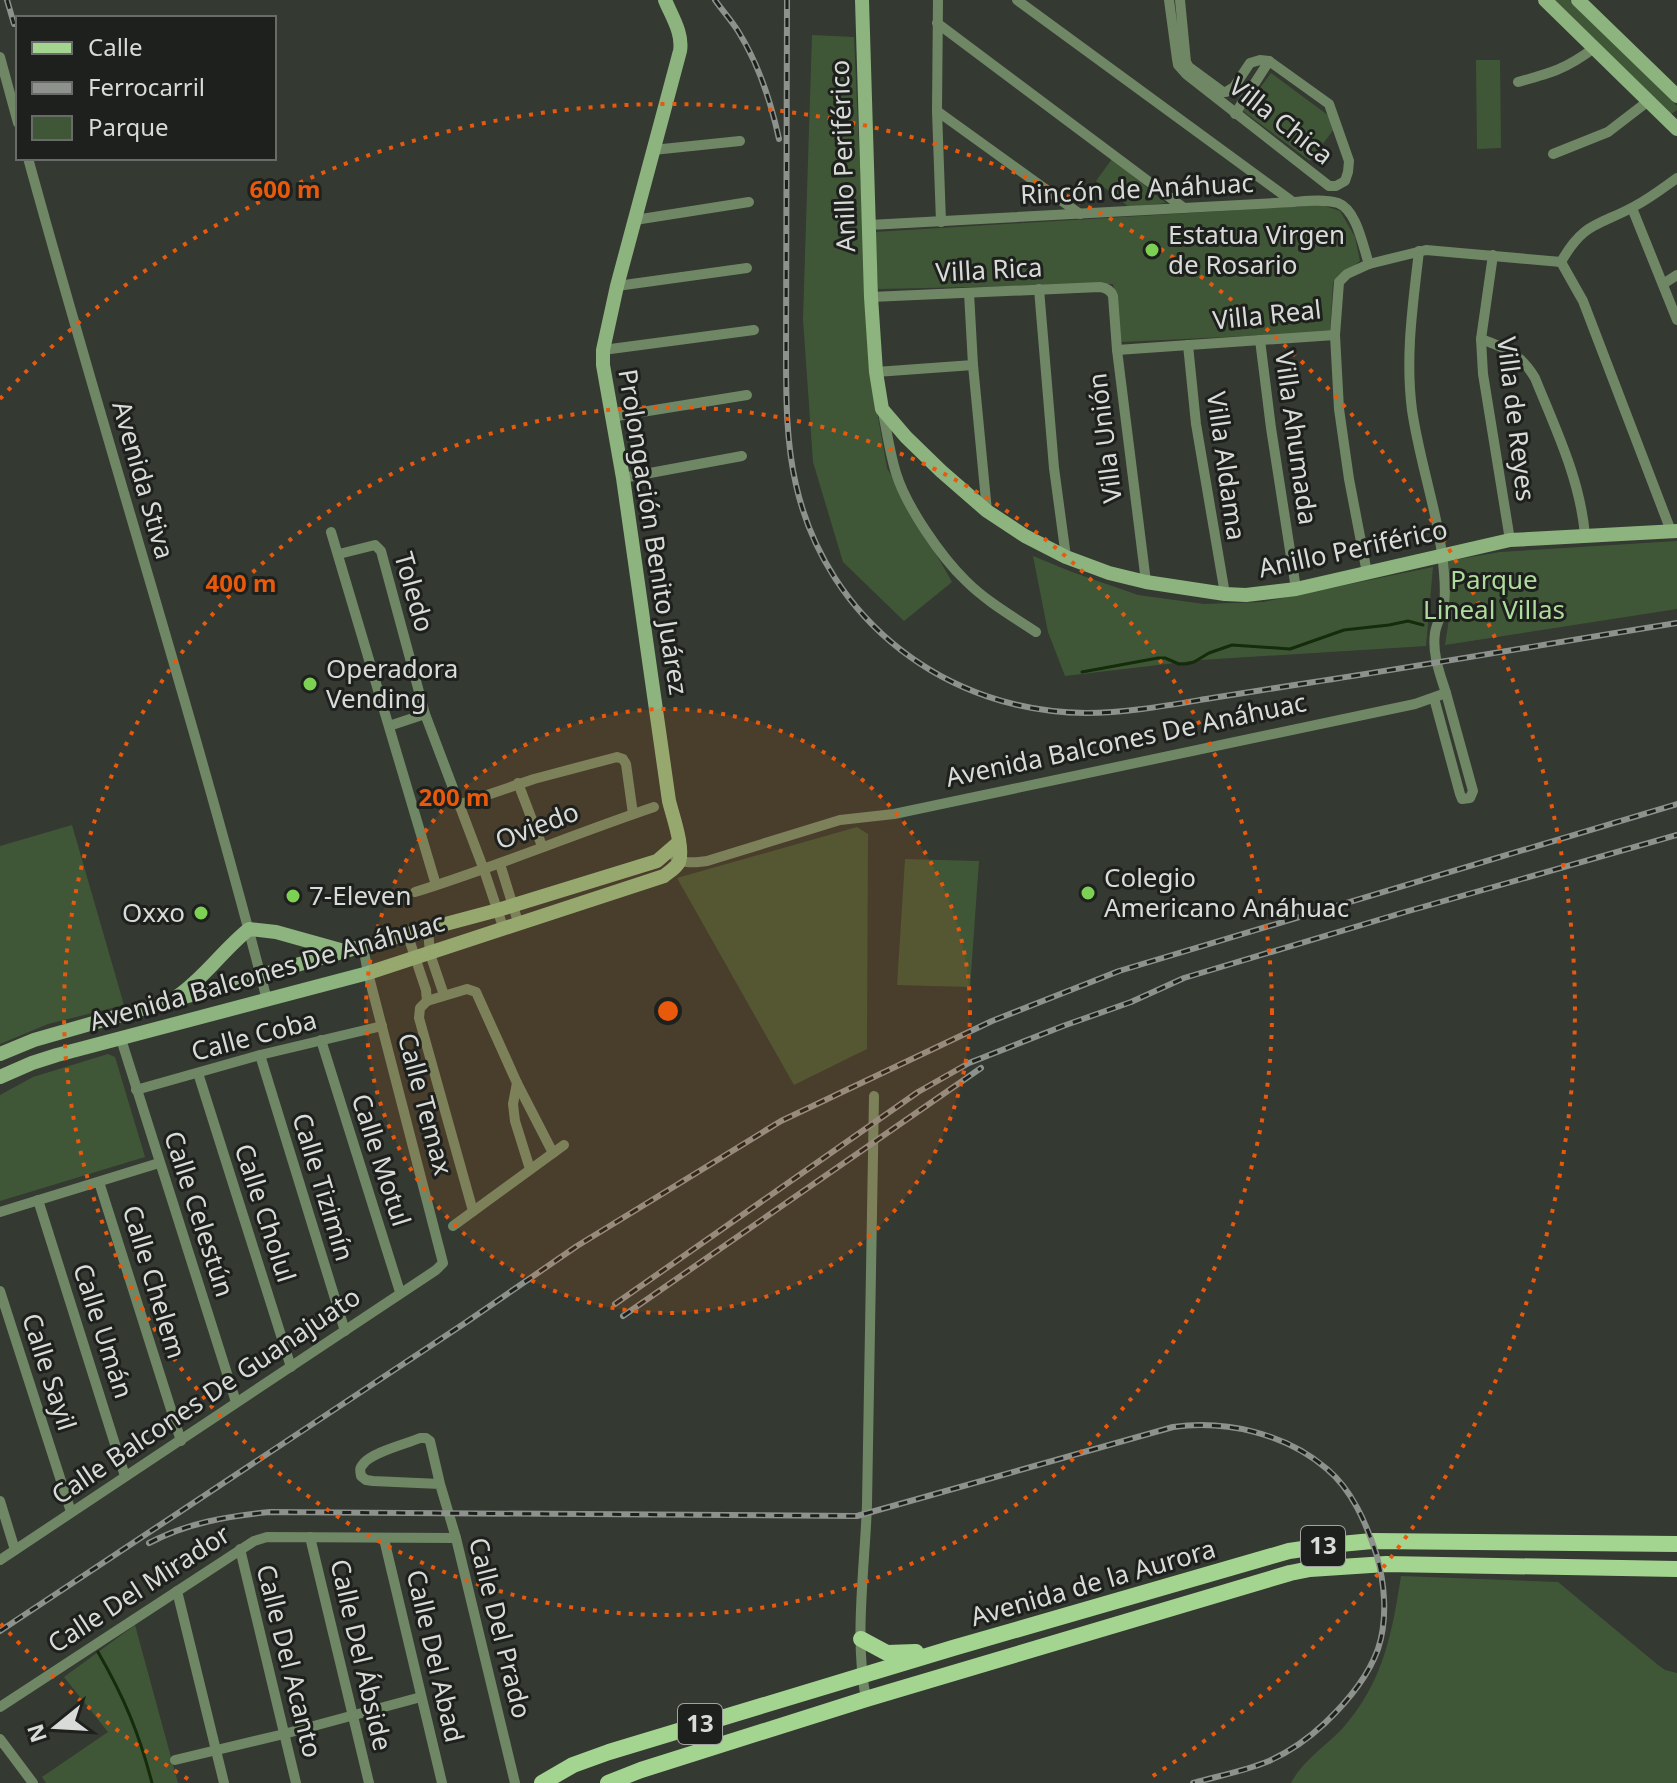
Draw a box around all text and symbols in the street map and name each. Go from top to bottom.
legend [16,16,276,160]
text: Calle [88,30,143,63]
street label: Anillo Periférico [821,59,863,253]
street label: Villa Chica [1222,68,1341,172]
text: Ferrocarril [88,70,205,103]
text: Parque [88,110,169,143]
street label: Rincón de Anáhuac [1019,164,1255,212]
text: 600 m [250,172,320,205]
place label: Estatua Virgen de Rosario [1168,216,1345,282]
marker: Estatua Virgen de Rosario [1143,241,1161,259]
street label: Villa Rica [935,248,1043,290]
street label: Villa Real [1211,290,1323,338]
street label: Villa de Reyes [1489,335,1545,503]
street label: Villa Ahumada [1267,349,1327,527]
street label: Prolongación Benito Juárez [610,366,698,697]
street label: Villa Unión [1078,371,1130,505]
street label: Villa Aldama [1199,389,1255,543]
street label: Avenida Stiva [104,397,184,563]
street label: Anillo Periférico [1255,510,1451,586]
street label: Toledo [386,548,443,636]
park label: Parque Lineal Villas [1423,561,1565,627]
text: 400 m [206,566,276,599]
place label: Operadora Vending [326,650,458,716]
marker: Operadora Vending [301,675,319,693]
street label: Avenida Balcones De Anáhuac [942,683,1309,795]
text: 200 m [419,780,489,813]
street label: Oviedo [490,793,584,857]
place label: Colegio Americano Anáhuac [1104,859,1349,925]
place label: 7-Eleven [309,877,412,913]
marker: Colegio Americano Anáhuac [1079,884,1097,902]
marker: 7-Eleven [284,887,302,905]
place label: Oxxo [122,894,185,930]
street label: Avenida Balcones De Anáhuac [85,903,448,1039]
marker: Oxxo [192,904,210,922]
centre of rings [654,997,682,1025]
street label: Calle Coba [187,1001,321,1069]
street label: Calle Temax [390,1029,462,1179]
street label: Calle Motul [344,1089,420,1231]
street label: Calle Tizimín [284,1108,364,1265]
street label: Calle Celestún [156,1126,244,1301]
street label: Calle Cholul [227,1139,305,1287]
street label: Calle Chelem [115,1201,195,1363]
street label: Calle Umán [65,1259,143,1403]
street label: Calle Balcones De Guanajuato [44,1278,367,1512]
street label: Calle Sayil [14,1308,86,1435]
street label: Calle Del Mirador [40,1516,237,1661]
road number: 13 [1301,1526,1345,1566]
street label: Avenida de la Aurora [966,1530,1220,1634]
street label: Calle Del Prado [461,1534,541,1722]
street label: Calle Del Ábside [322,1556,401,1754]
street label: Calle Del Acanto [249,1560,331,1761]
street label: Calle Del Abad [399,1566,473,1746]
north arrow [16,1687,96,1767]
road number: 13 [678,1704,722,1744]
text: N [19,1720,53,1747]

